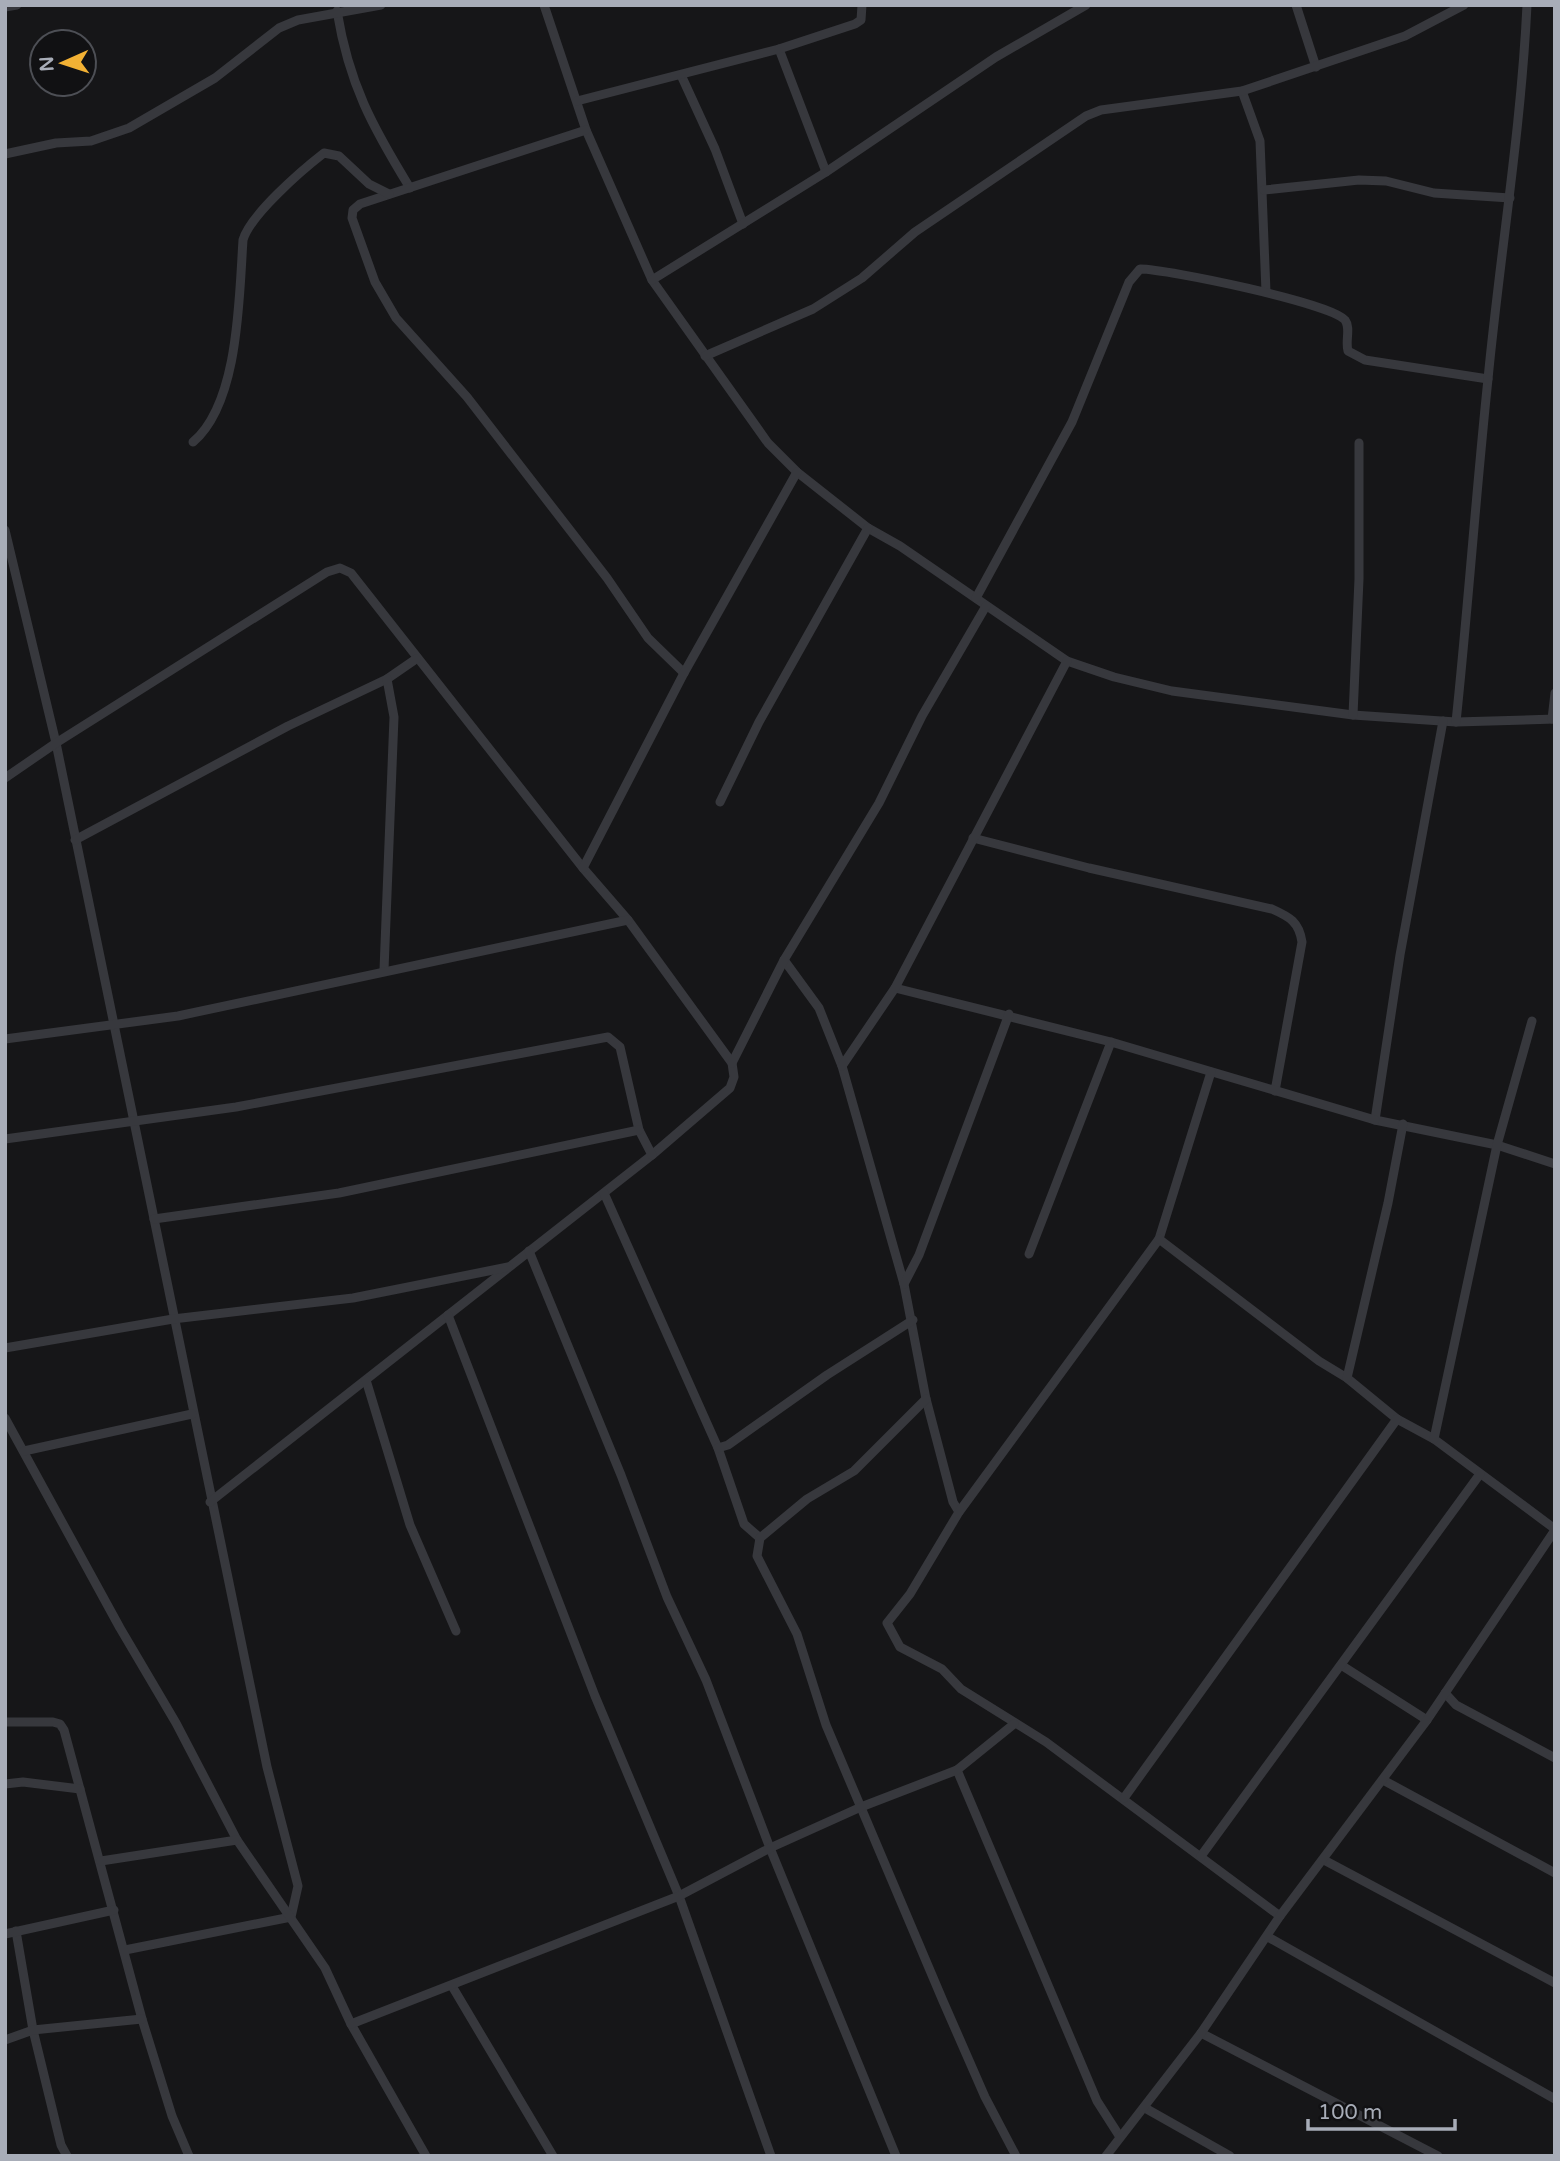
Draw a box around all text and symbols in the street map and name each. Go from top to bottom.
north arrow [28,28,98,98]
text: N [36,56,58,72]
scale bar [1308,2088,1455,2132]
text: 100 m [1318,2100,1382,2125]

